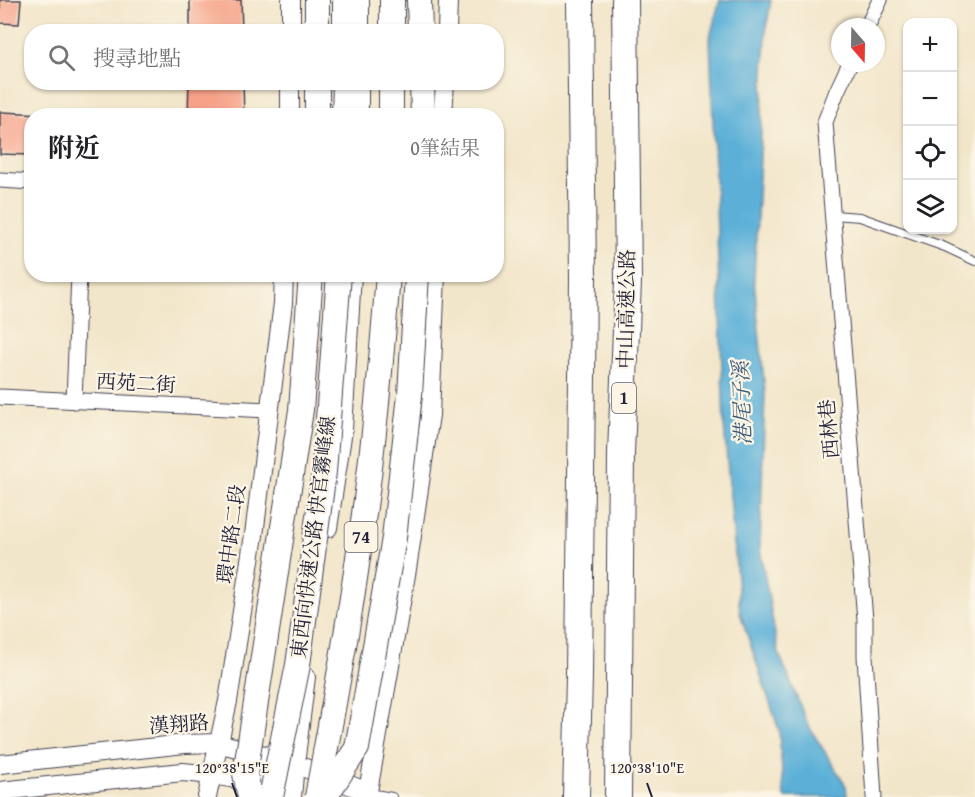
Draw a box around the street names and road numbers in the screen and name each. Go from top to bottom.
street label: 中山高速公路 [610,249,641,369]
street label: 西苑二街 [95,366,177,399]
road number: 1 [612,383,636,413]
street label: 西林巷 [811,398,846,460]
street label: 東西向快速公路 快官霧峰線 [283,414,342,660]
street label: 環中路二段 [209,482,252,585]
road number: 74 [344,522,378,552]
street label: 漢翔路 [148,707,210,740]

